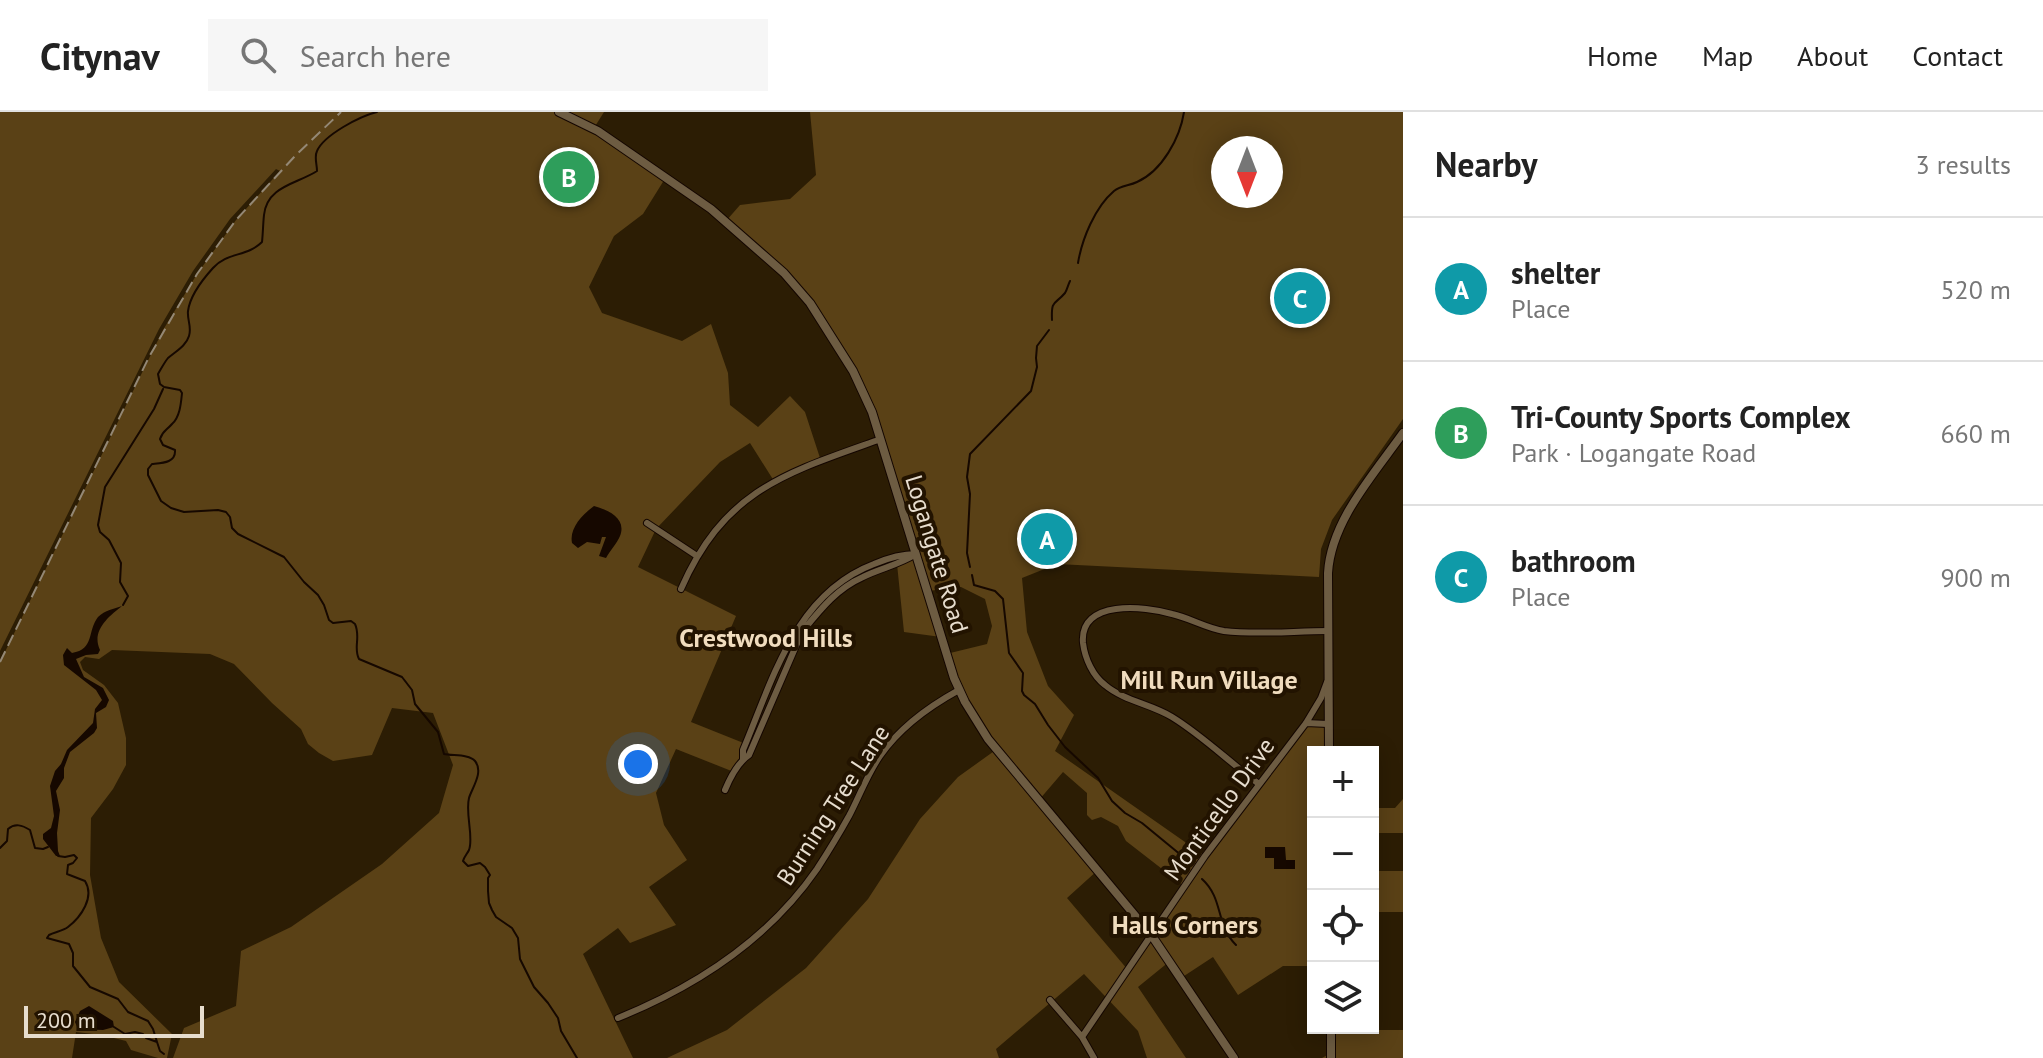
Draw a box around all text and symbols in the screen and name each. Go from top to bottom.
search box [208,19,768,91]
text: Citynav [40,31,160,80]
icon: search [236,33,280,77]
text: Search here [300,36,451,75]
text: Home [1587,37,1658,74]
text: Map [1702,37,1753,74]
text: About [1797,37,1868,74]
text: Contact [1912,37,2003,74]
north arrow [1211,136,1283,208]
text: Nearby [1435,142,1537,186]
pin: B [543,147,595,207]
text: 3 results [1916,148,2011,181]
text: shelter [1511,253,1600,292]
pin: C [1274,268,1326,328]
text: A [1453,273,1469,306]
text: 520 m [1940,273,2011,306]
text: Place [1511,292,1570,325]
text: Tri-County Sports Complex [1511,397,1851,436]
text: B [1453,417,1469,450]
text: 660 m [1940,417,2011,450]
text: Park · Logangate Road [1511,436,1756,469]
street label: Logangate Road [898,471,976,637]
pin: A [1021,509,1073,569]
text: bathroom [1511,541,1636,580]
text: C [1454,561,1468,594]
text: 900 m [1940,561,2011,594]
text: Place [1511,580,1570,613]
district label: Crestwood Hills [679,621,853,654]
district label: Mill Run Village [1120,663,1298,696]
street label: Burning Tree Lane [770,719,896,891]
street label: Monticello Drive [1157,731,1281,887]
your location [618,744,658,784]
map controls [1307,746,1379,1034]
button: + [1307,746,1379,818]
button: − [1307,818,1379,890]
button: locate [1307,890,1379,962]
district label: Halls Corners [1112,908,1258,941]
button: layers [1307,962,1379,1034]
scale bar [24,1002,204,1038]
text: 200 m [36,1006,96,1034]

